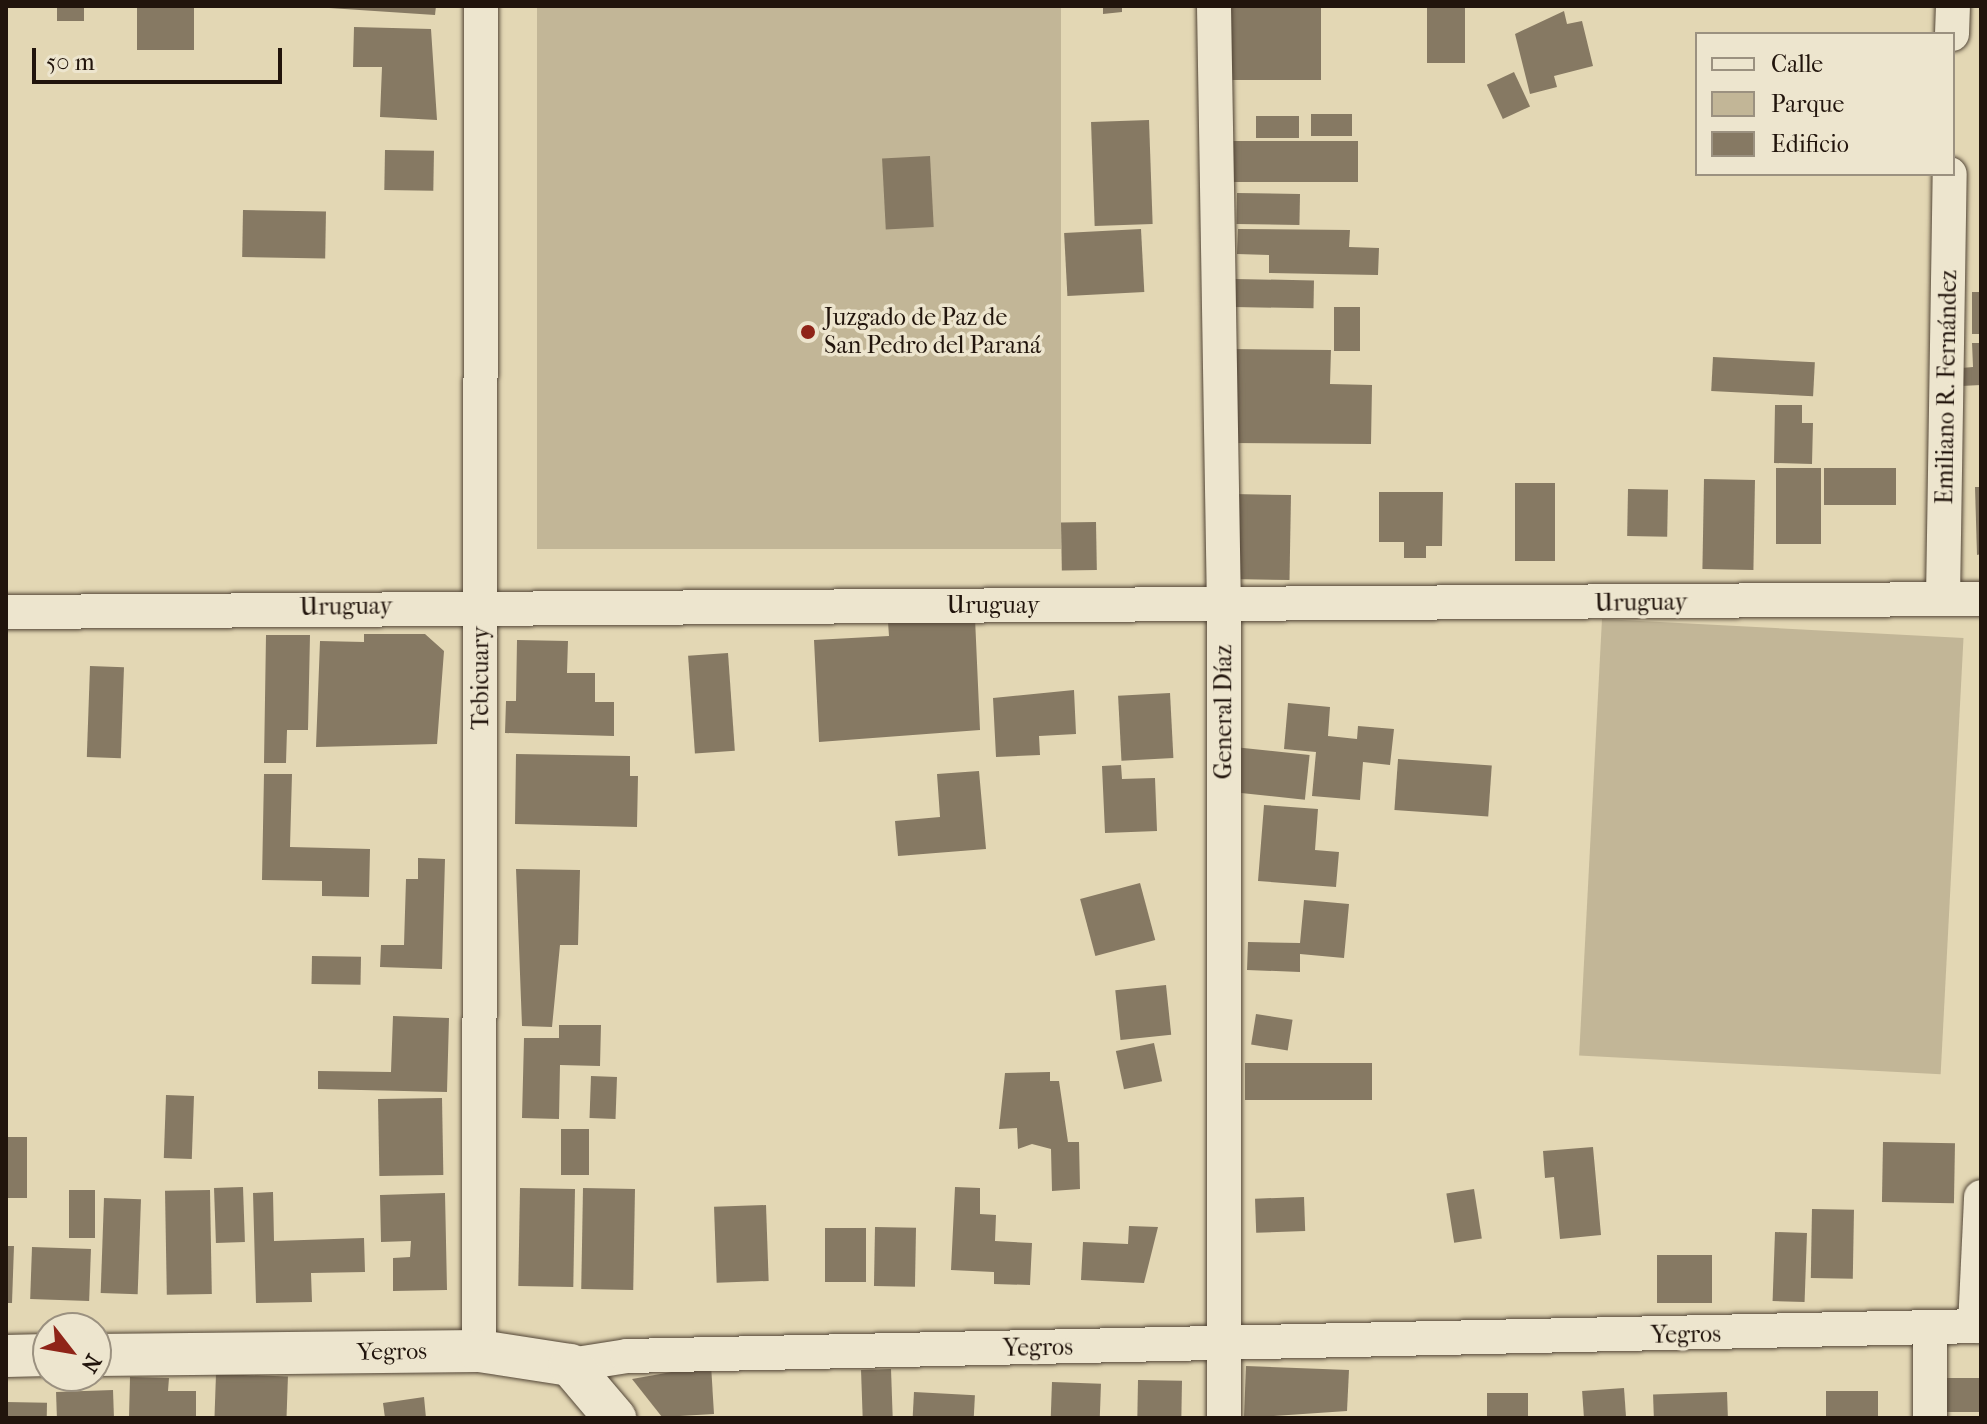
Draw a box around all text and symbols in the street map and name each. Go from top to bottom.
scale bar [36,32,286,82]
legend [1695,32,1955,176]
text: 50 m [46,48,95,76]
text: Calle [1771,50,1823,78]
text: Parque [1771,90,1844,118]
text: Edificio [1771,130,1849,158]
street label: Emiliano R. Fernández [1931,269,1963,505]
place label: Juzgado de Paz de San Pedro del Paraná [824,304,1041,360]
marker: Juzgado de Paz de San Pedro del Paraná [799,323,817,341]
street label: Uruguay [1594,588,1688,618]
street label: Uruguay [299,592,393,622]
street label: Uruguay [947,592,1039,620]
street label: Tebicuary [467,626,495,730]
street label: General Díaz [1210,645,1238,779]
north arrow [32,1312,112,1392]
street label: Yegros [1651,1320,1721,1350]
street label: Yegros [1003,1333,1073,1363]
street label: Yegros [357,1337,427,1367]
text: N [75,1349,106,1377]

